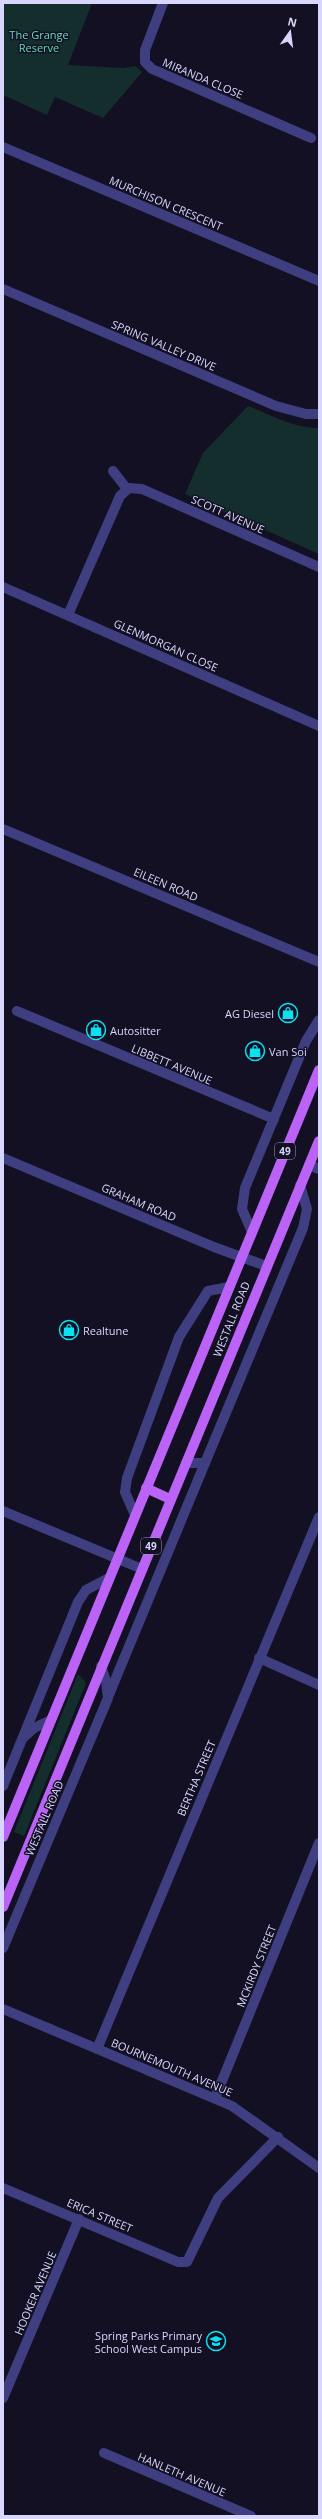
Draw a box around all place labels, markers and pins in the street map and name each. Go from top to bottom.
shop icon: AG Diesel [277,1002,299,1024]
place label: AG Diesel [225,1006,274,1021]
shop icon: Autositter [85,1019,107,1041]
place label: Autositter [110,1023,161,1038]
shop icon: Van Soi [244,1040,266,1062]
place label: Van Soi [269,1044,307,1059]
shop icon: Realtune [58,1319,80,1341]
place label: Realtune [83,1323,128,1338]
place label: Spring Parks Primary School West Campus [95,2328,202,2356]
school or university icon: Spring Parks Primary School West Campus [205,2330,227,2352]

